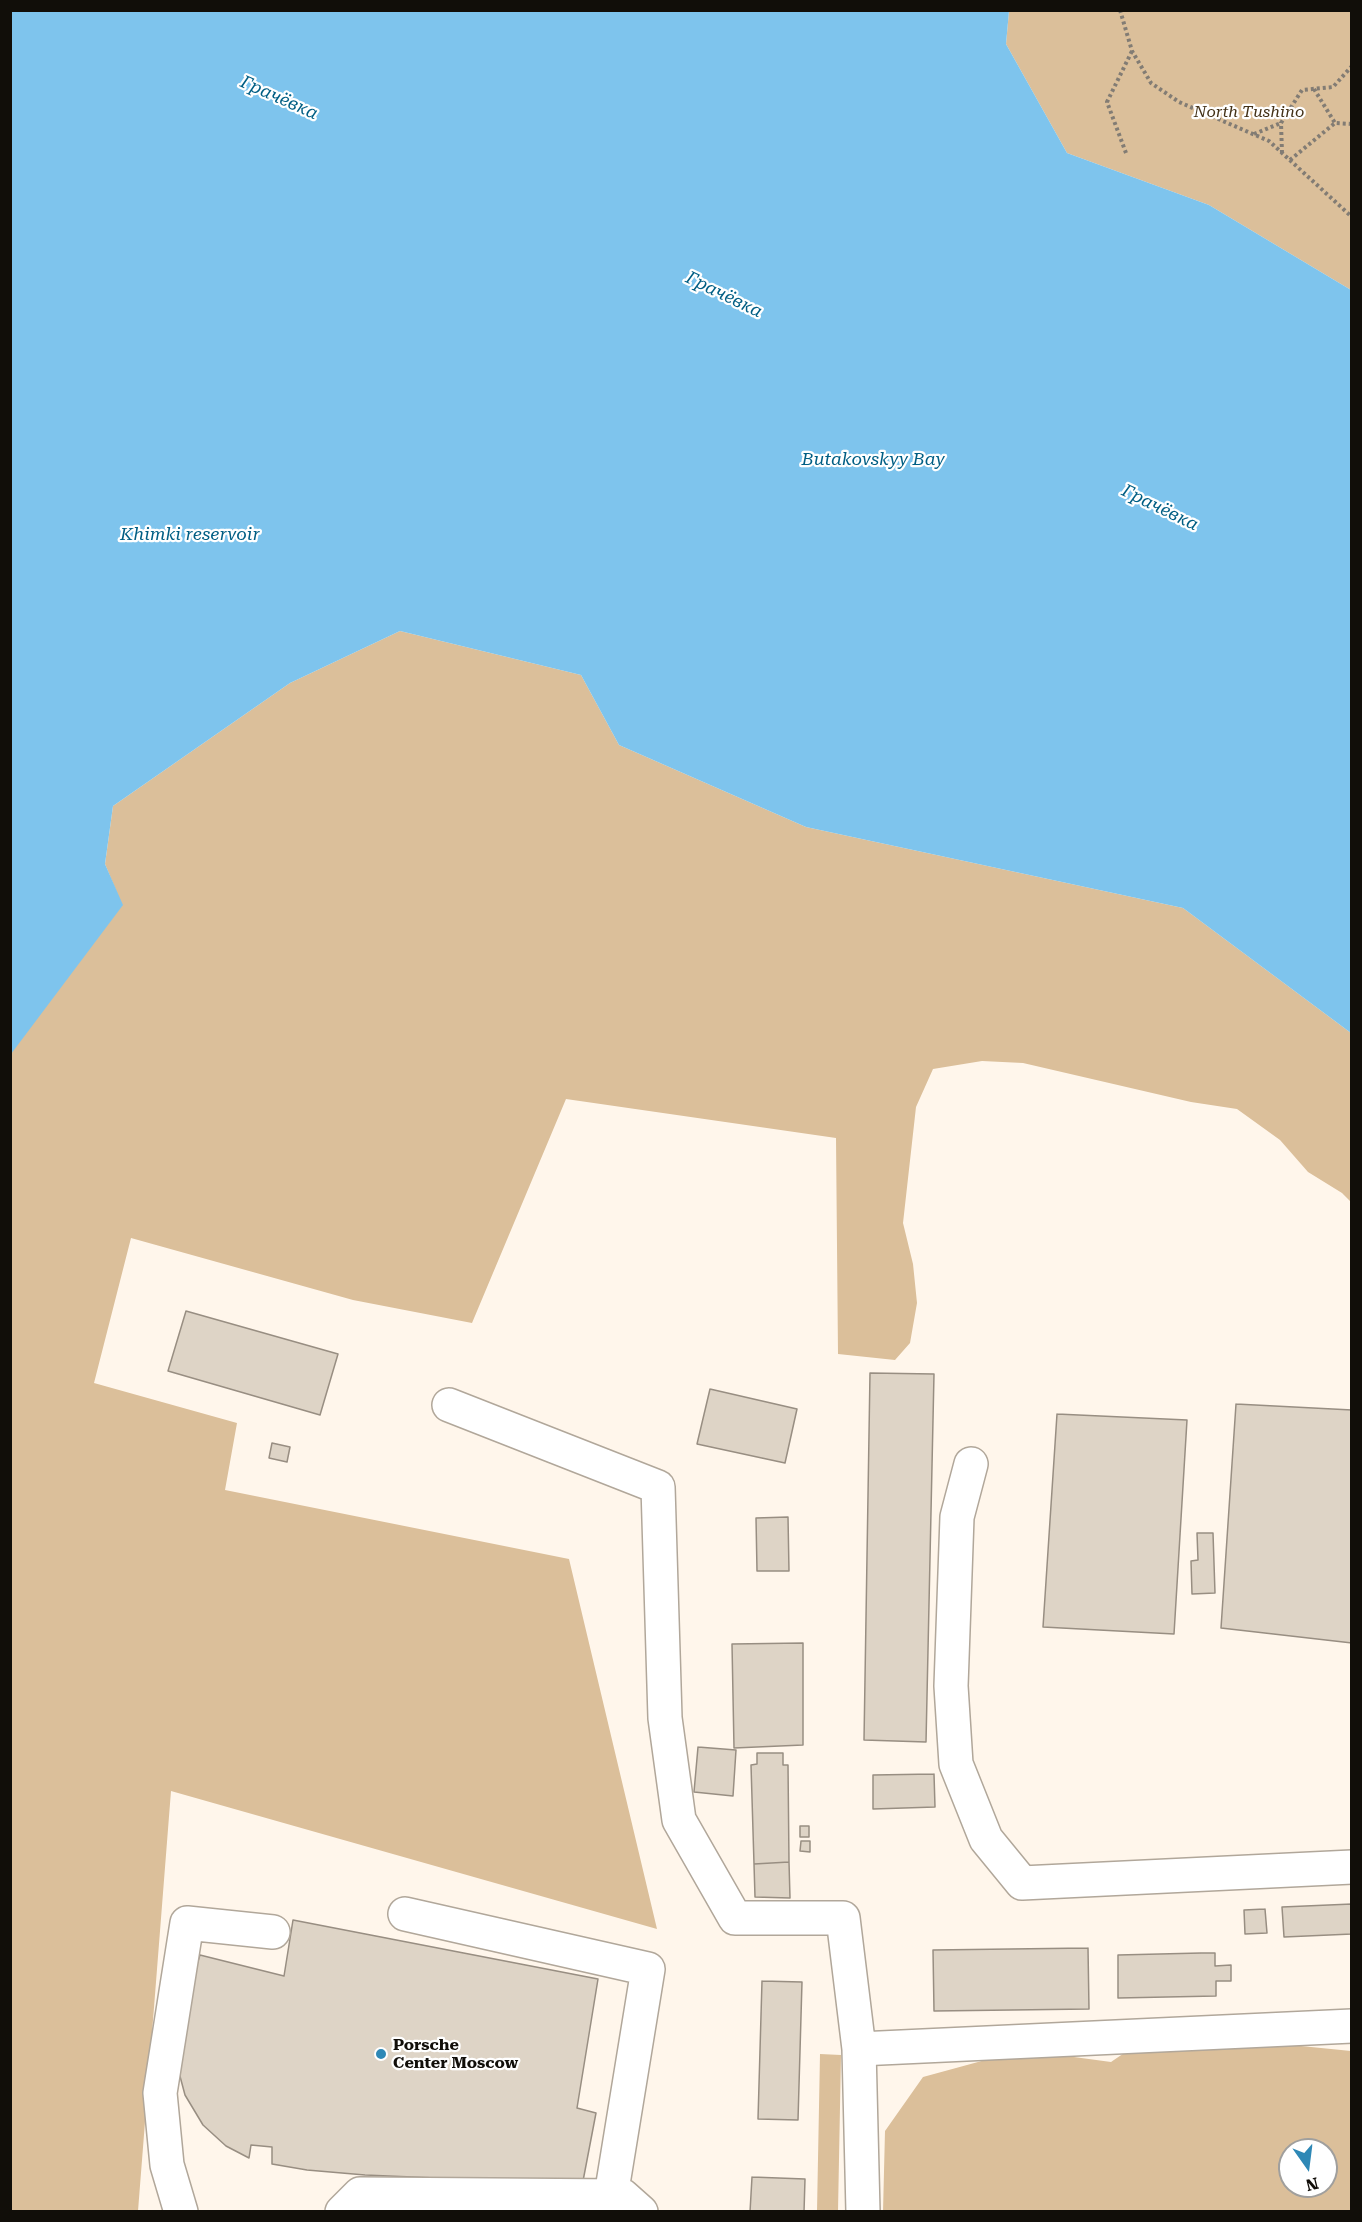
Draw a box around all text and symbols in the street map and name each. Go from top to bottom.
water label: Грачёвка [237,71,321,125]
park label: North Tushino [1194,102,1304,122]
water label: Грачёвка [682,267,766,323]
water label: Butakovskyy Bay [801,449,945,471]
water label: Грачёвка [1118,480,1202,536]
water label: Khimki reservoir [120,524,260,546]
place label: Porsche Center Moscow [393,2035,518,2073]
marker: Porsche Center Moscow [374,2047,388,2061]
north arrow [1278,2138,1338,2198]
text: N [1304,2173,1320,2195]

